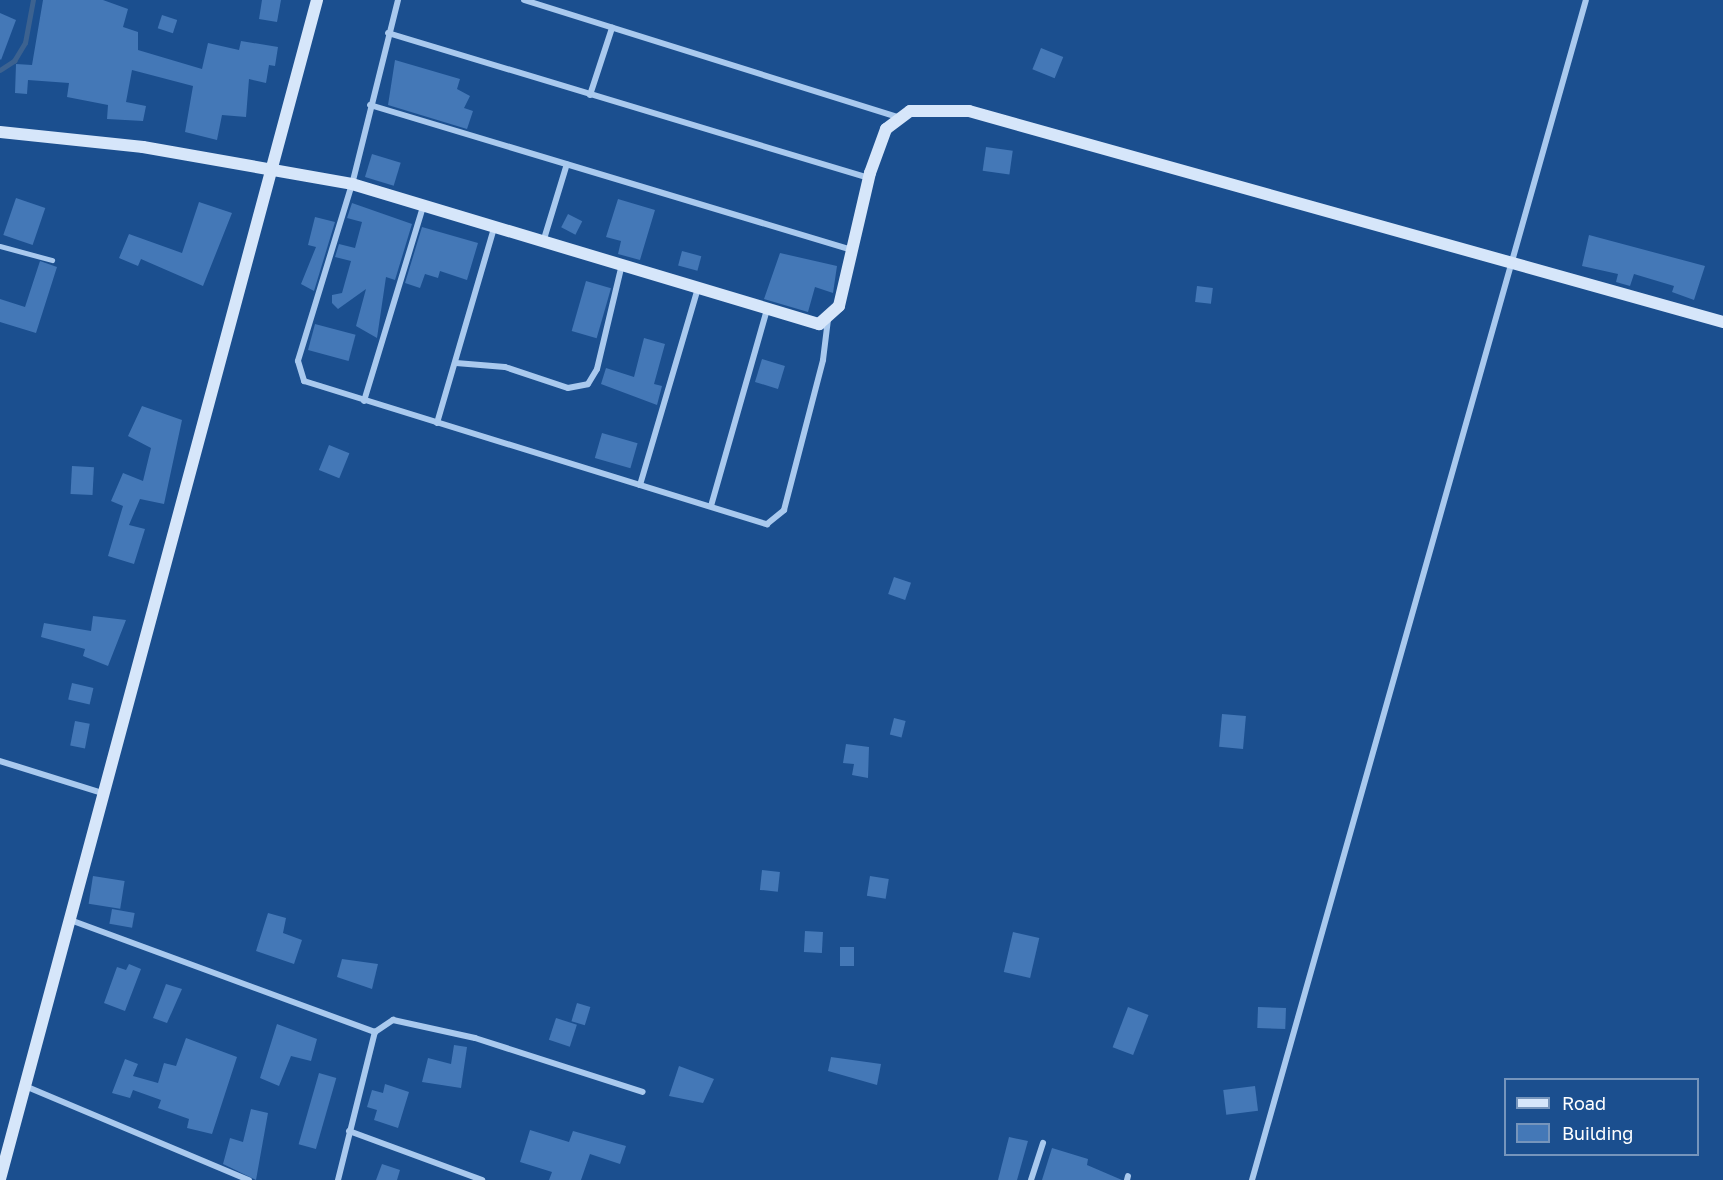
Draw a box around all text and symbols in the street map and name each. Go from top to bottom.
legend [1504,1078,1699,1156]
text: Road [1562,1092,1606,1114]
text: Building [1562,1122,1633,1144]

